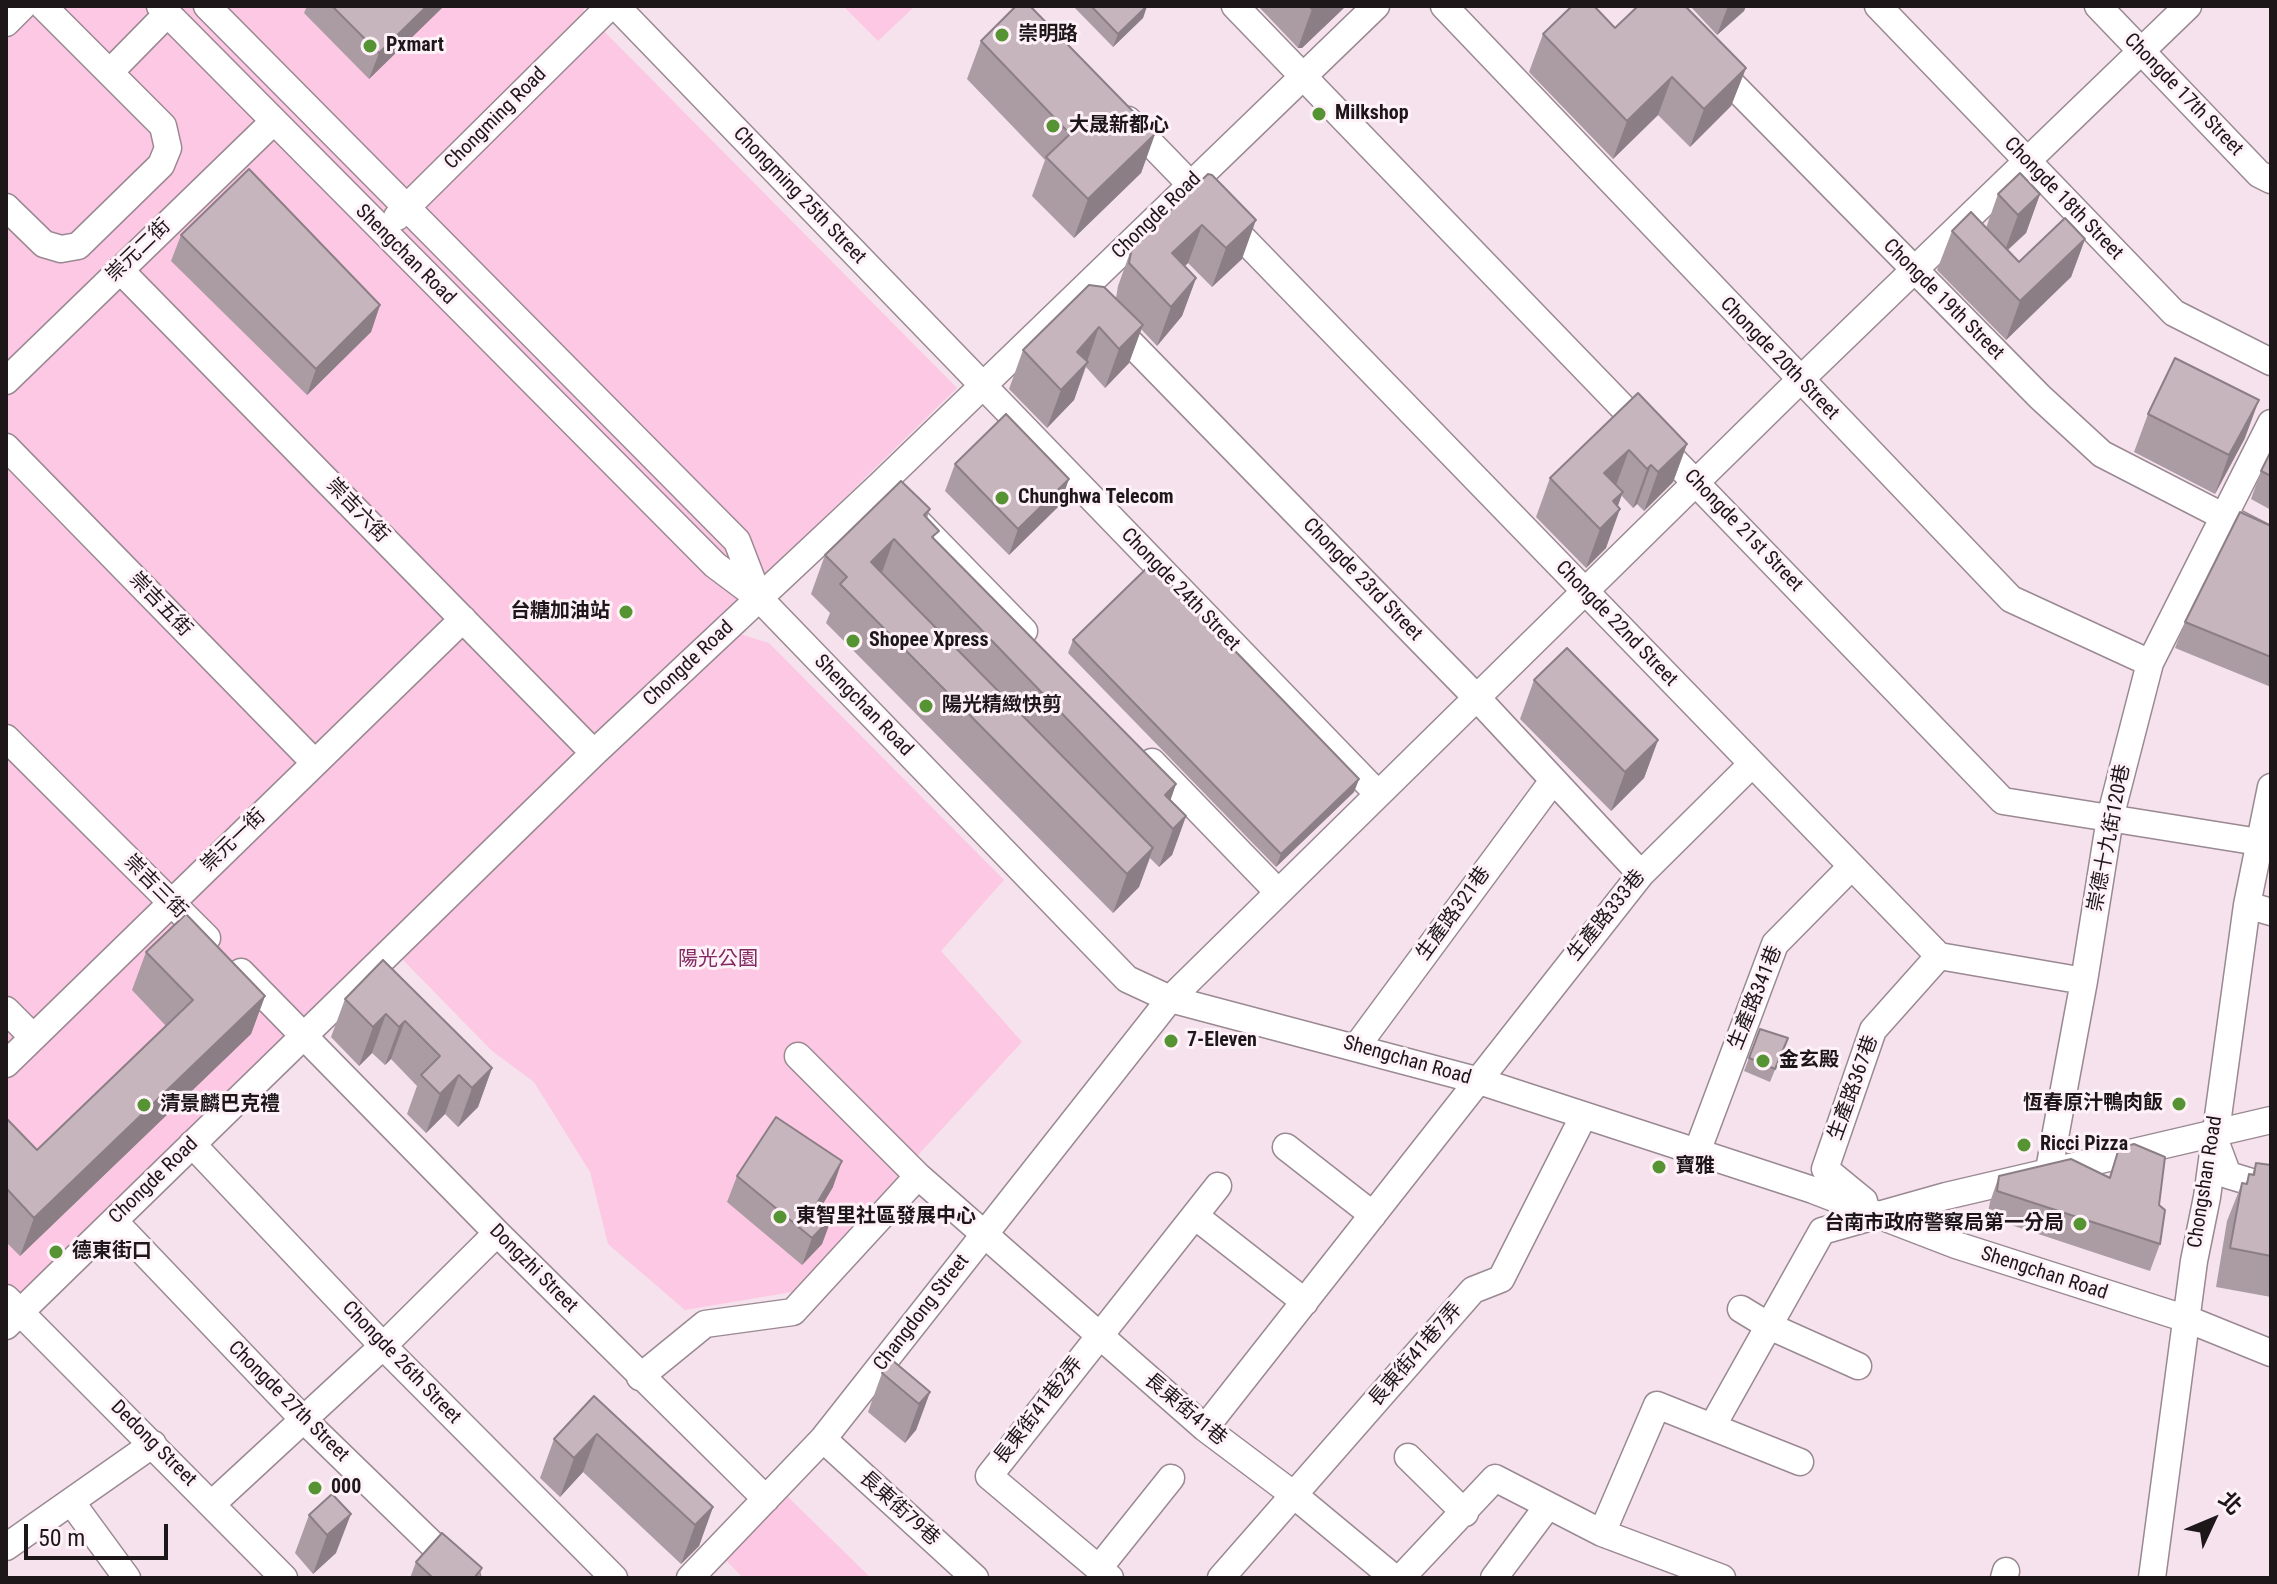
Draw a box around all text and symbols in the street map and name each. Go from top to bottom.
place label: 崇明路 [1018,23,1078,47]
marker: 崇明路 [993,26,1011,44]
street label: Chongde 17th Street [2118,29,2248,161]
place label: Pxmart [386,34,444,58]
marker: Pxmart [361,37,379,55]
street label: Chongming Road [440,63,552,175]
place label: Milkshop [1335,102,1409,126]
marker: Milkshop [1310,105,1328,123]
place label: 大晟新都心 [1069,114,1169,138]
marker: 大晟新都心 [1044,117,1062,135]
street label: Chongming 25th Street [727,123,871,269]
street label: Chongde 18th Street [1998,133,2128,265]
street label: Chongde Road [1107,168,1207,264]
street label: Shengchan Road [350,200,460,310]
street label: 崇元二街 [102,215,176,287]
street label: Chongde 19th Street [1878,235,2008,365]
street label: Chongde 20th Street [1714,293,1844,425]
street label: Chongde 21st Street [1679,465,1807,597]
street label: 崇吉六街 [321,474,393,548]
place label: Chunghwa Telecom [1018,486,1174,510]
marker: Chunghwa Telecom [993,489,1011,507]
street label: Chongde 23rd Street [1297,514,1427,646]
street label: Chongde 24th Street [1115,524,1245,656]
street label: Chongde 22nd Street [1550,556,1682,692]
street label: 崇吉五街 [124,568,196,642]
place label: 台糖加油站 [510,600,610,624]
marker: 台糖加油站 [617,603,635,621]
street label: Chongde Road [639,616,739,712]
place label: Shopee Xpress [869,629,989,653]
marker: Shopee Xpress [844,632,862,650]
street label: Shengchan Road [809,650,917,762]
place label: 陽光精緻快剪 [942,694,1062,718]
marker: 陽光精緻快剪 [917,697,935,715]
street label: 崇德十九街120巷 [2084,762,2136,914]
street label: 崇元一街 [197,805,271,877]
street label: 崇吉三街 [118,850,192,924]
street label: 生產路321巷 [1412,863,1496,965]
street label: 生產路333巷 [1563,866,1651,966]
street label: 生產路341巷 [1724,943,1788,1053]
park label: 陽光公園 [678,948,758,972]
place label: 7-Eleven [1187,1029,1257,1053]
street label: Shengchan Road [1340,1031,1474,1091]
marker: 7-Eleven [1162,1032,1180,1050]
street label: 生產路367巷 [1824,1032,1884,1144]
place label: 金玄殿 [1779,1049,1839,1073]
marker: 金玄殿 [1754,1052,1772,1070]
place label: 恆春原汁鴨肉飯 [2023,1092,2163,1116]
place label: 清景麟巴克禮 [160,1093,280,1117]
marker: 恆春原汁鴨肉飯 [2170,1095,2188,1113]
marker: 清景麟巴克禮 [135,1096,153,1114]
street label: Chongshan Road [2184,1114,2228,1250]
street label: Chongde Road [104,1133,204,1229]
place label: Ricci Pizza [2040,1133,2128,1157]
marker: Ricci Pizza [2015,1136,2033,1154]
place label: 寶雅 [1675,1155,1715,1179]
marker: 寶雅 [1650,1158,1668,1176]
place label: 東智里社區發展中心 [796,1205,976,1229]
marker: 東智里社區發展中心 [771,1208,789,1226]
place label: 台南市政府警察局第一分局 [1824,1212,2064,1236]
marker: 台南市政府警察局第一分局 [2071,1215,2089,1233]
street label: Dongzhi Street [484,1220,582,1318]
place label: 德東街口 [72,1240,152,1264]
street label: Shengchan Road [1978,1242,2110,1306]
marker: 德東街口 [47,1243,65,1261]
street label: Changdong Street [869,1250,975,1376]
street label: Chongde 26th Street [336,1297,466,1429]
street label: 長東街41巷7弄 [1364,1298,1468,1412]
street label: Chongde 27th Street [223,1337,353,1467]
street label: 長東街41巷2弄 [990,1353,1088,1469]
street label: 長東街41巷 [1139,1369,1231,1451]
street label: Dedong Street [105,1396,201,1492]
street label: 長東街79巷 [854,1467,944,1551]
place label: 000 [331,1476,361,1500]
marker: 000 [306,1479,324,1497]
north arrow [2173,1480,2253,1560]
text: 北 [2214,1486,2247,1520]
scale bar [28,1508,172,1558]
text: 50 m [38,1524,85,1552]

